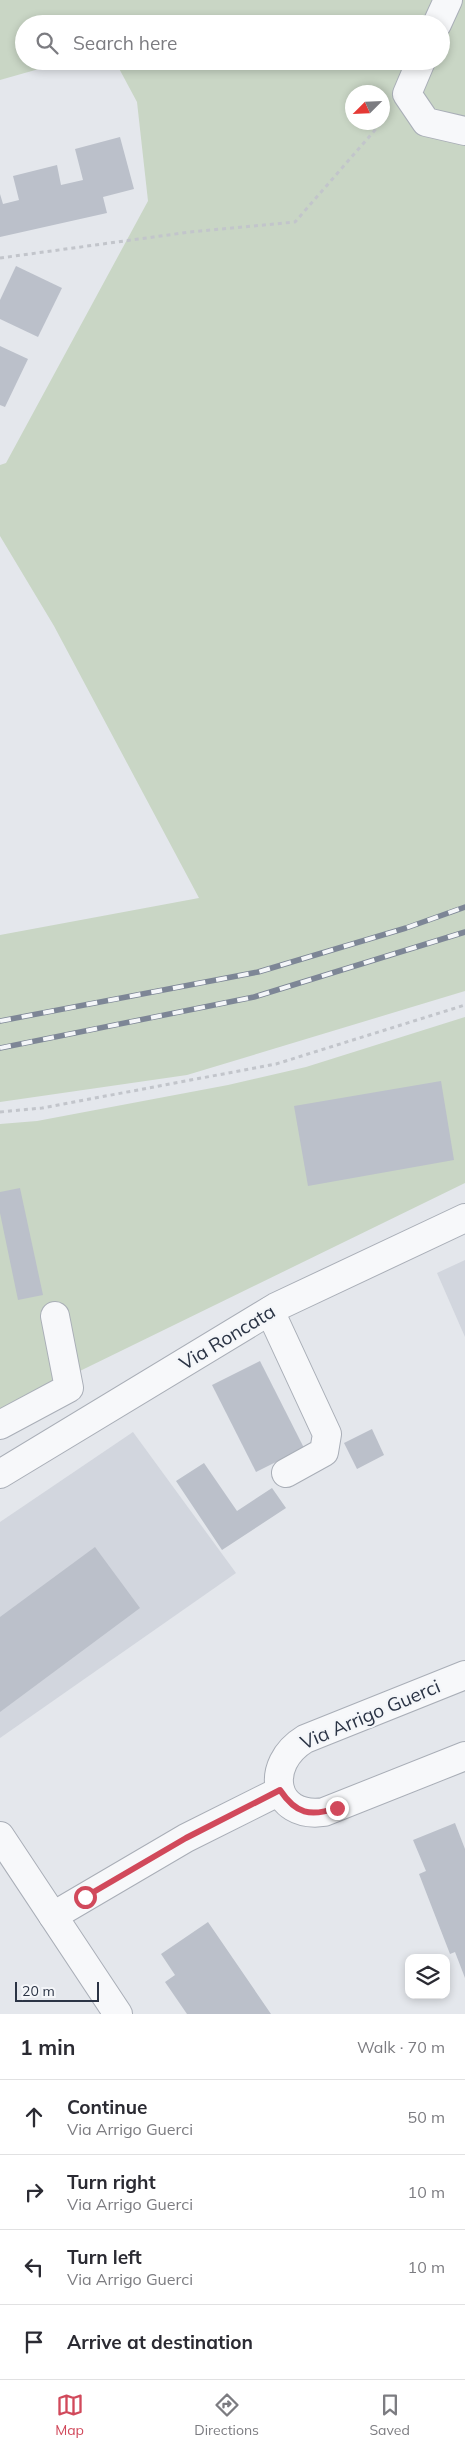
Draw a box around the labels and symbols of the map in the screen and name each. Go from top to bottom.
north arrow [345,85,390,130]
street label: Via Roncata [175,1299,279,1375]
street label: Via Arrigo Guerci [296,1674,444,1754]
route end [326,1797,349,1820]
route start [74,1886,97,1909]
scale bar [15,1979,99,2002]

